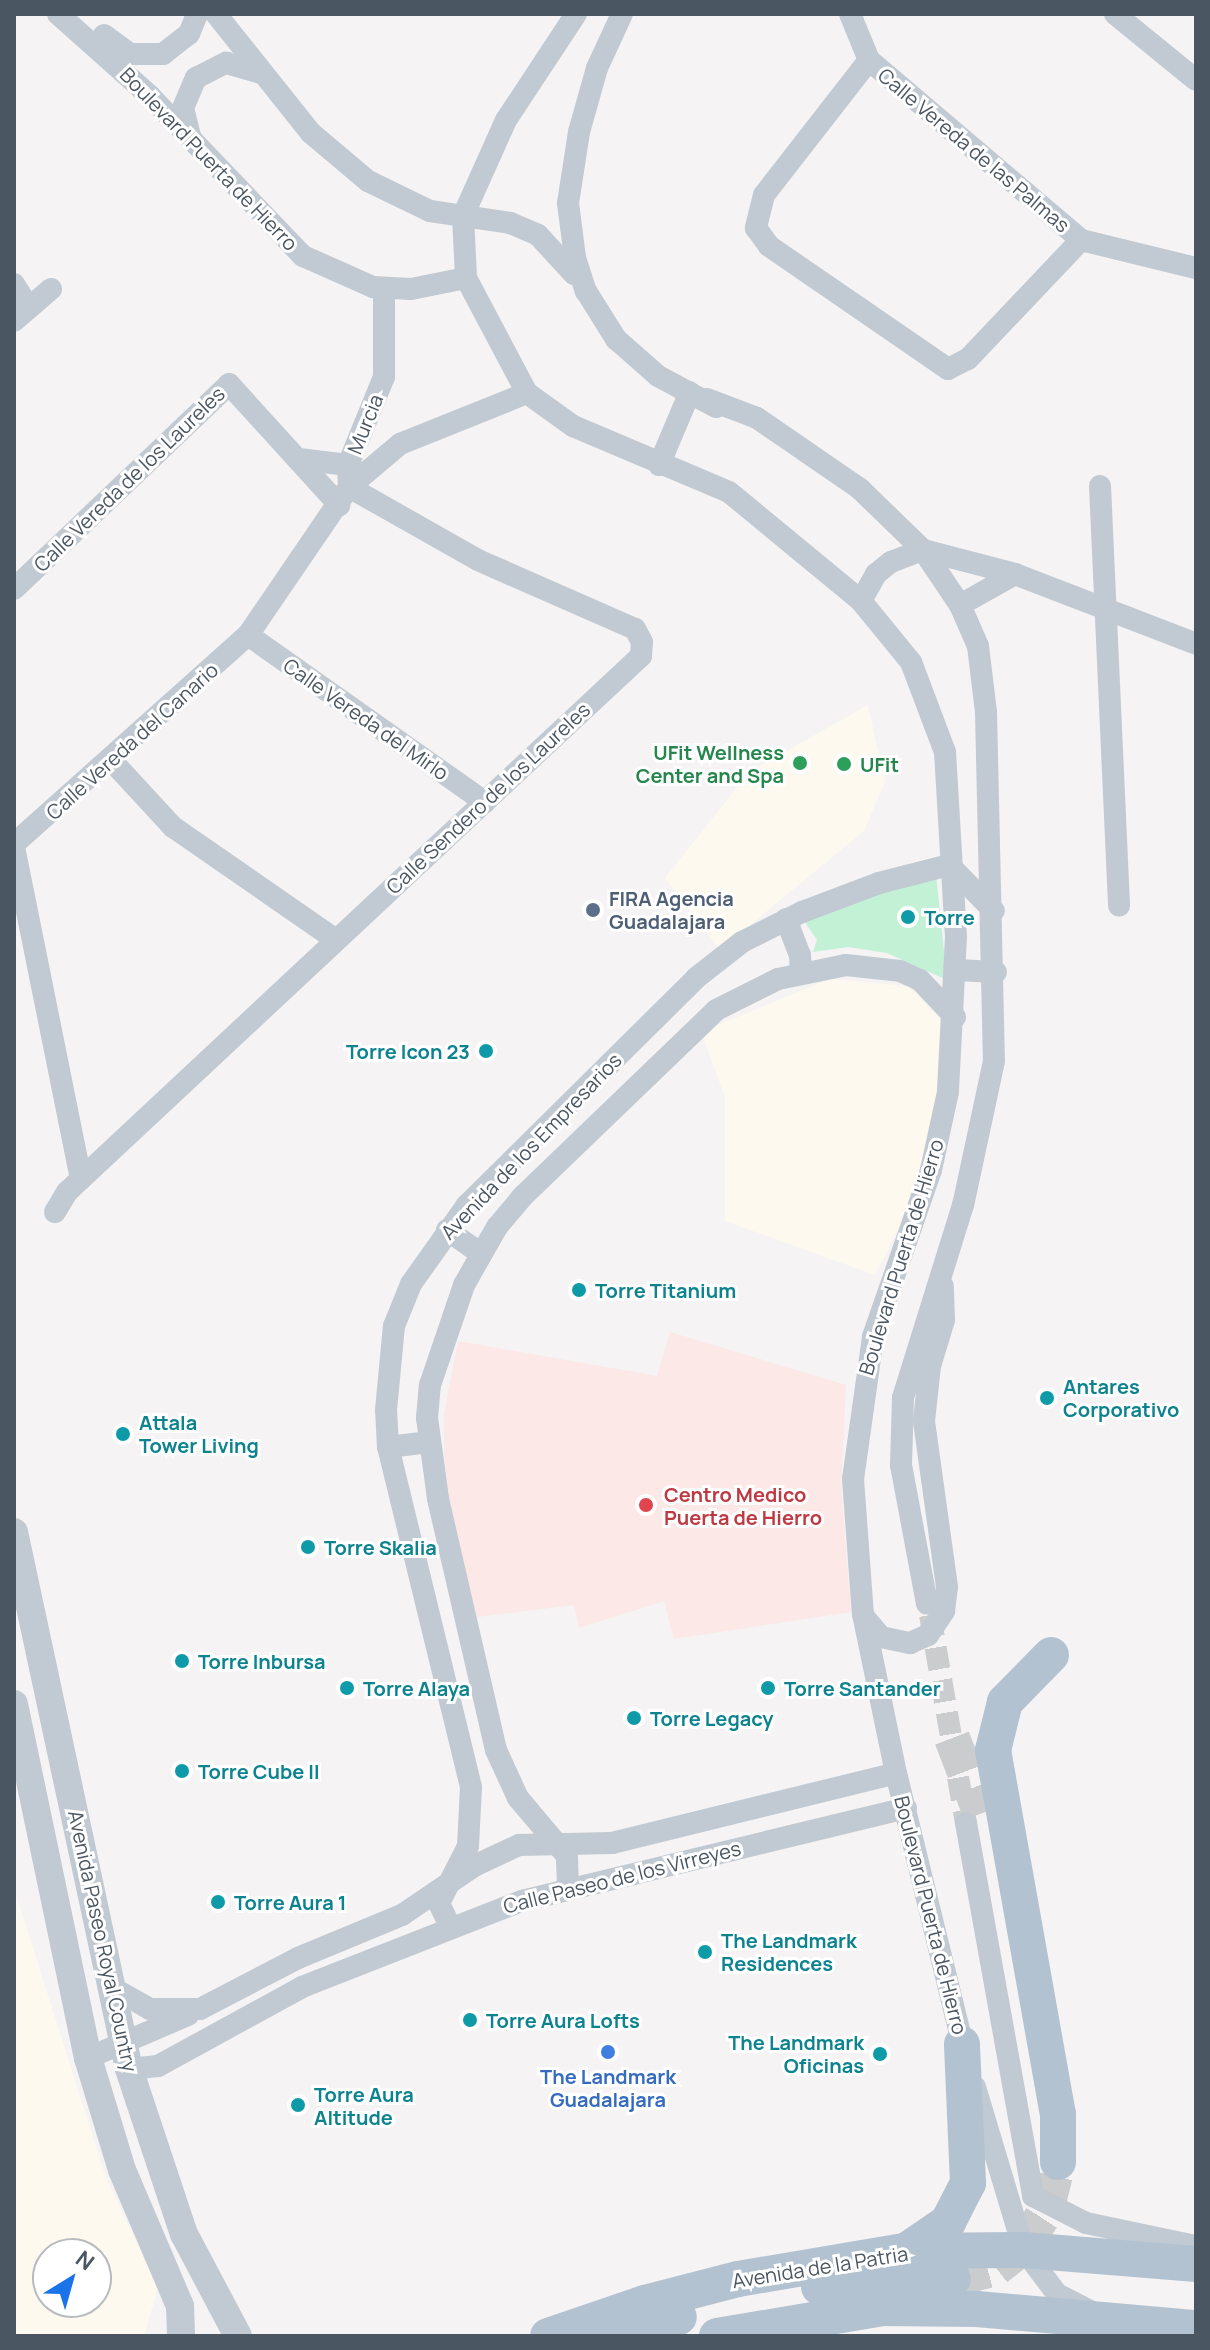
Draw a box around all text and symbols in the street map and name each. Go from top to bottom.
street label: Boulevard Puerta de Hierro [115,63,303,255]
street label: Calle Vereda de las Palmas [873,63,1075,237]
street label: Calle Vereda de los Laureles [29,381,229,577]
street label: Murcia [342,391,388,457]
street label: Calle Vereda del Mirlo [279,653,453,785]
street label: Calle Vereda del Canario [41,657,223,825]
street label: Calle Sendero de los Laureles [381,697,595,899]
place label: UFit Wellness Center and Spa [636,740,784,787]
place label: UFit [860,752,899,776]
marker: UFit Wellness Center and Spa [791,754,809,772]
marker: UFit [835,755,853,773]
place label: FIRA Agencia Guadalajara [609,886,734,933]
marker: FIRA Agencia Guadalajara [584,901,602,919]
place label: Torre [924,905,975,929]
marker: Torre [899,908,917,926]
place label: Torre Icon 23 [346,1039,470,1063]
marker: Torre Icon 23 [477,1042,495,1060]
street label: Avenida de los Empresarios [436,1048,626,1244]
street label: Boulevard Puerta de Hierro [854,1136,948,1378]
place label: Torre Titanium [595,1278,736,1302]
marker: Torre Titanium [570,1281,588,1299]
place label: Antares Corporativo [1063,1374,1179,1421]
marker: Antares Corporativo [1038,1389,1056,1407]
place label: Attala Tower Living [139,1410,259,1457]
marker: Attala Tower Living [114,1425,132,1443]
place label: Centro Medico Puerta de Hierro [664,1482,822,1529]
marker: Centro Medico Puerta de Hierro [635,1494,657,1516]
place label: Torre Skalia [324,1535,437,1559]
marker: Torre Skalia [299,1538,317,1556]
place label: Torre Inbursa [198,1649,326,1673]
marker: Torre Inbursa [173,1652,191,1670]
place label: Torre Alaya [363,1676,470,1700]
place label: Torre Santander [784,1676,941,1700]
marker: Torre Alaya [338,1679,356,1697]
marker: Torre Santander [759,1679,777,1697]
place label: Torre Legacy [650,1706,774,1730]
marker: Torre Legacy [625,1709,643,1727]
place label: Torre Cube II [198,1759,320,1783]
marker: Torre Cube II [173,1762,191,1780]
street label: Boulevard Puerta de Hierro [890,1793,972,2037]
street label: Avenida Paseo Royal Country [64,1808,142,2074]
street label: Calle Paseo de los Virreyes [501,1836,743,1918]
place label: Torre Aura 1 [234,1890,347,1914]
marker: Torre Aura 1 [209,1893,227,1911]
place label: The Landmark Residences [721,1928,857,1975]
marker: The Landmark Residences [696,1943,714,1961]
place label: Torre Aura Lofts [486,2008,640,2032]
marker: Torre Aura Lofts [461,2011,479,2029]
place label: The Landmark Oficinas [728,2030,864,2077]
marker: The Landmark Guadalajara [599,2043,617,2061]
marker: The Landmark Oficinas [871,2045,889,2063]
place label: The Landmark Guadalajara [540,2064,676,2111]
place label: Torre Aura Altitude [314,2082,414,2129]
marker: Torre Aura Altitude [289,2096,307,2114]
north arrow [32,2238,112,2318]
street label: Avenida de la Patria [730,2241,910,2293]
text: N [70,2244,101,2277]

